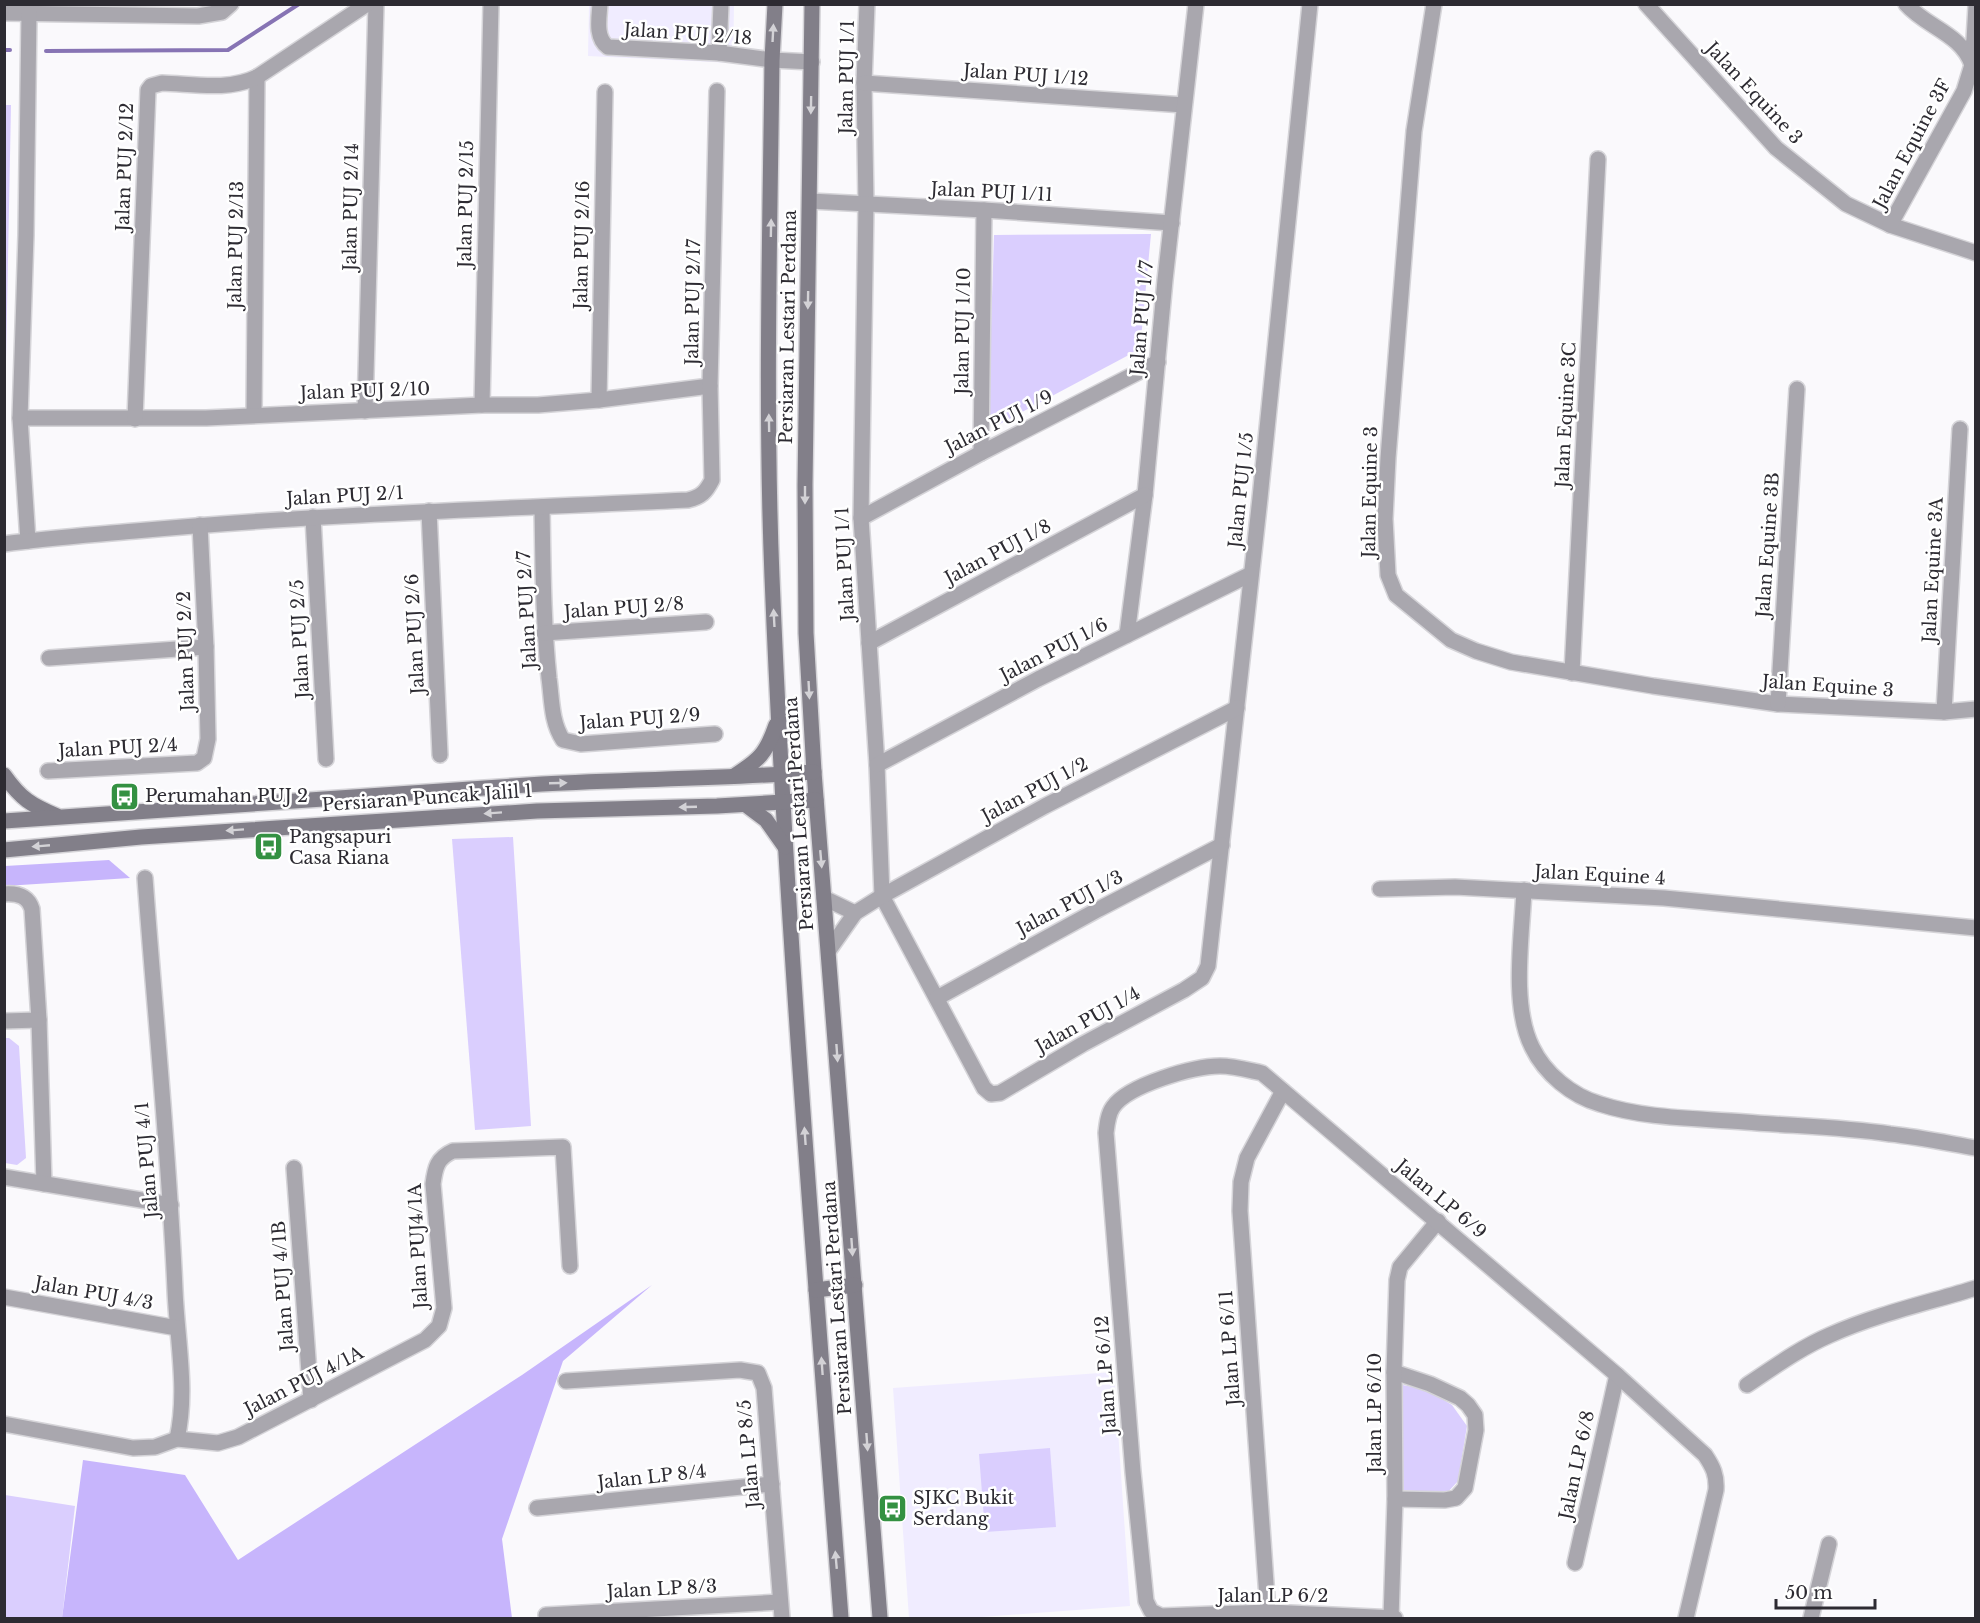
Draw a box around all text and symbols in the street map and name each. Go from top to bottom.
street label: Jalan PUJ 2/18 [621,18,753,49]
street label: Jalan PUJ 1/1 [835,20,859,136]
one-way arrow [769,23,778,42]
street label: Jalan Equine 3 [1700,36,1807,149]
street label: Jalan PUJ 1/12 [961,60,1089,90]
street label: Jalan Equine 3F [1868,75,1955,214]
one-way arrow [806,95,816,114]
street label: Jalan PUJ 2/12 [112,102,138,234]
street label: Jalan PUJ 2/15 [454,140,478,270]
street label: Jalan PUJ 2/14 [339,143,363,273]
street label: Jalan PUJ 1/11 [928,178,1054,206]
street label: Jalan PUJ 2/16 [570,180,594,312]
street label: Jalan PUJ 2/13 [224,181,248,311]
street label: Persiaran Lestari Perdana [775,210,801,444]
one-way arrow [766,218,775,237]
street label: Jalan PUJ 2/17 [681,238,705,367]
street label: Jalan PUJ 1/7 [1126,259,1158,378]
street label: Jalan PUJ 1/10 [951,267,975,397]
one-way arrow [803,290,813,309]
street label: Jalan Equine 3C [1551,341,1581,491]
street label: Jalan PUJ 2/10 [298,378,430,404]
street label: Jalan PUJ 1/9 [940,385,1057,459]
one-way arrow [764,413,774,432]
street label: Jalan Equine 3 [1358,426,1382,560]
street label: Jalan PUJ 1/5 [1224,431,1258,551]
street label: Jalan Equine 3B [1752,472,1784,620]
street label: Jalan PUJ 2/1 [284,482,404,510]
one-way arrow [800,485,810,504]
street label: Jalan Equine 3A [1918,496,1948,645]
street label: Jalan PUJ 1/1 [831,506,859,624]
street label: Jalan PUJ 1/8 [939,515,1055,590]
street label: Jalan PUJ 2/7 [513,549,541,672]
street label: Jalan PUJ 2/6 [401,573,429,697]
street label: Jalan PUJ 2/5 [286,579,314,701]
street label: Jalan PUJ 2/2 [173,590,199,714]
street label: Jalan PUJ 2/8 [561,593,685,623]
one-way arrow [769,608,778,627]
street label: Jalan PUJ 1/6 [995,613,1112,687]
street label: Jalan Equine 3 [1759,670,1895,702]
one-way arrow [805,680,814,699]
street label: Persiaran Lestari Perdana [780,696,818,932]
street label: Jalan PUJ 2/9 [577,704,701,734]
street label: Jalan PUJ 2/4 [56,734,178,762]
street label: Jalan PUJ 1/2 [976,753,1092,828]
one-way arrow [548,779,567,788]
bus stop icon: Perumahan PUJ 2 [108,780,140,812]
street label: Persiaran Puncak Jalil 1 [321,780,533,816]
place label: Perumahan PUJ 2 [145,785,308,807]
one-way arrow [678,802,697,811]
one-way arrow [483,809,502,818]
one-way arrow [226,826,245,835]
place label: Pangsapuri Casa Riana [289,826,391,869]
bus stop icon: Pangsapuri Casa Riana [252,831,284,863]
one-way arrow [31,841,50,851]
one-way arrow [816,849,826,868]
street label: Jalan Equine 4 [1532,860,1666,889]
street label: Jalan PUJ 1/3 [1011,866,1127,941]
street label: Jalan PUJ 1/4 [1030,982,1144,1059]
one-way arrow [832,1043,842,1062]
street label: Jalan PUJ 4/1 [131,1101,163,1221]
one-way arrow [800,1126,810,1145]
street label: Jalan LP 6/9 [1390,1153,1491,1243]
street label: Persiaran Lestari Perdana [818,1180,856,1416]
street label: Jalan PUJ4/1A [404,1182,432,1311]
street label: Jalan PUJ 4/1B [267,1220,299,1354]
one-way arrow [847,1238,857,1257]
street label: Jalan PUJ 4/3 [31,1271,155,1314]
street label: Jalan LP 6/11 [1215,1289,1245,1409]
street label: Jalan LP 6/12 [1091,1315,1121,1437]
street label: Jalan PUJ 4/1A [239,1341,368,1421]
street label: Jalan LP 6/10 [1364,1353,1386,1475]
one-way arrow [817,1356,827,1375]
street label: Jalan LP 8/5 [733,1399,765,1511]
street label: Jalan LP 6/8 [1554,1409,1599,1523]
one-way arrow [862,1432,872,1451]
street label: Jalan LP 8/4 [595,1460,707,1494]
place label: SJKC Bukit Serdang [913,1487,1015,1530]
bus stop icon: SJKC Bukit Serdang [876,1492,908,1524]
one-way arrow [831,1551,841,1570]
scale bar [1776,1572,1875,1610]
street label: Jalan LP 8/3 [604,1575,718,1603]
text: 50 m [1785,1582,1833,1604]
street label: Jalan LP 6/2 [1216,1585,1328,1607]

